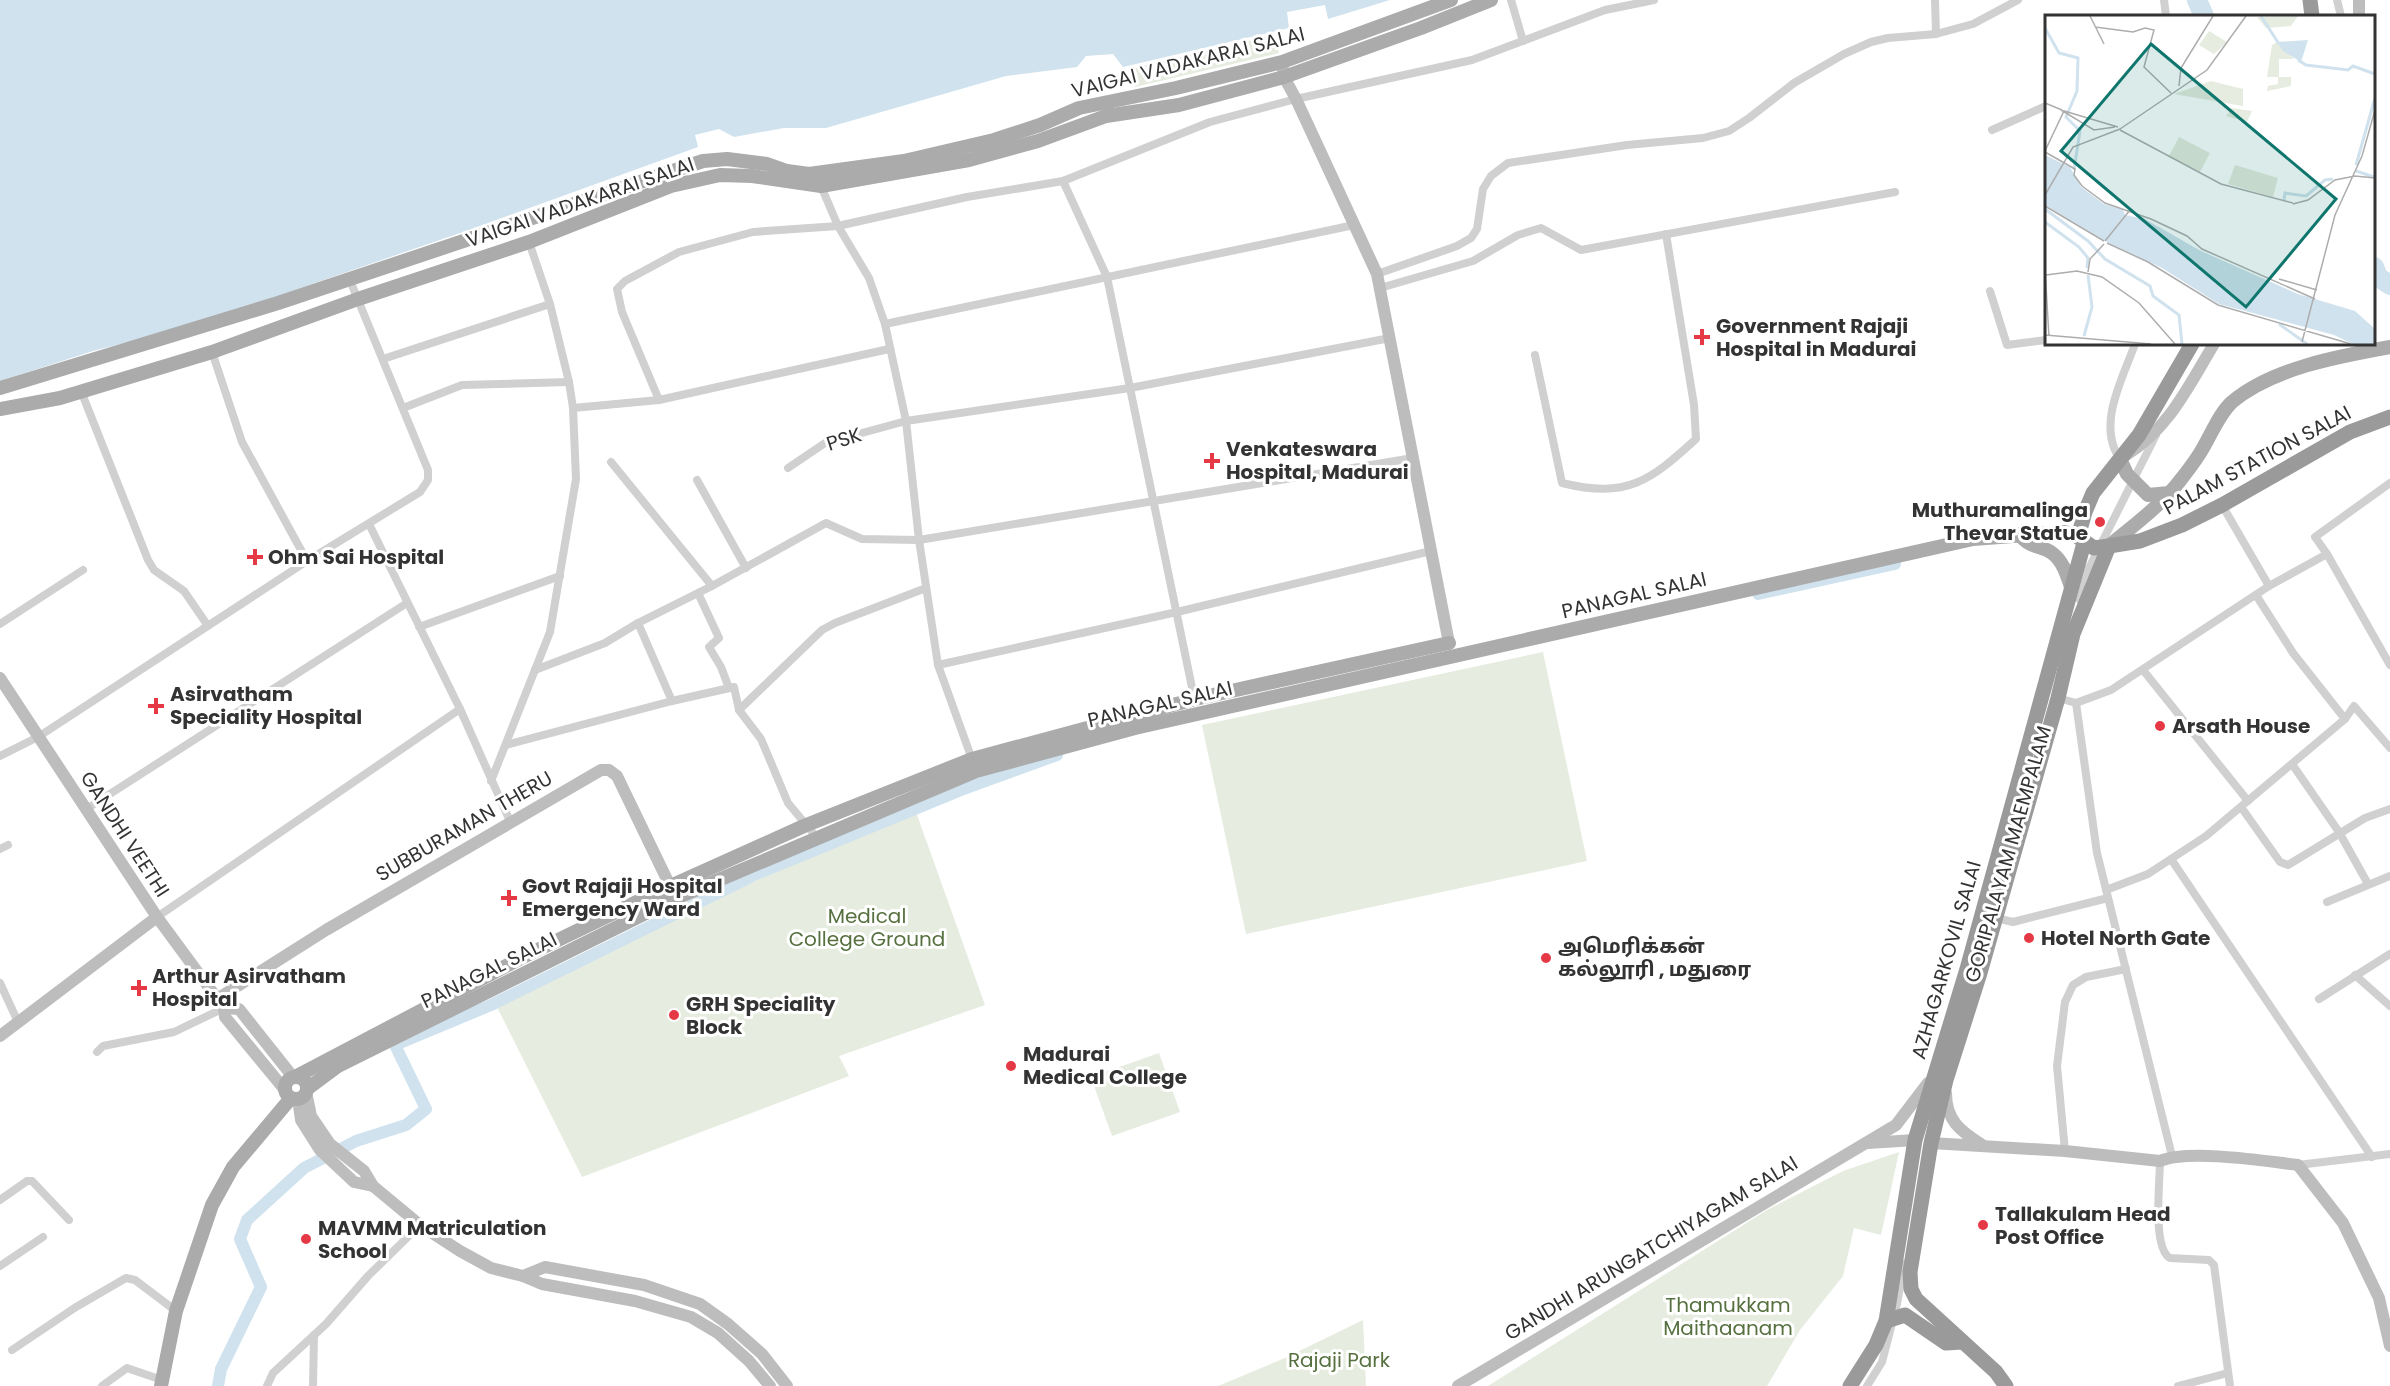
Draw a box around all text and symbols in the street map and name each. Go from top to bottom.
inset map [2045,15,2375,345]
street label: VAIGAI VADAKARAI SALAI [1068,19,1308,105]
street label: VAIGAI VADAKARAI SALAI [462,150,698,254]
place label: Government Rajaji Hospital in Madurai [1716,312,1917,363]
marker: Government Rajaji Hospital in Madurai [1693,328,1711,346]
street label: PALAM STATION SALAI [2158,399,2356,521]
street label: PSK [823,420,865,458]
place label: Venkateswara Hospital, Madurai [1226,435,1409,486]
marker: Venkateswara Hospital, Madurai [1203,452,1221,470]
place label: Muthuramalinga Thevar Statue [1912,496,2088,547]
marker: Muthuramalinga Thevar Statue [2093,515,2107,529]
place label: Ohm Sai Hospital [268,543,444,571]
marker: Ohm Sai Hospital [246,548,264,566]
street label: PANAGAL SALAI [1559,565,1709,625]
street label: PANAGAL SALAI [1085,674,1235,734]
place label: Asirvatham Speciality Hospital [170,680,362,731]
marker: Asirvatham Speciality Hospital [147,697,165,715]
place label: Arsath House [2172,712,2310,740]
marker: Arsath House [2153,719,2167,733]
street label: GORIPALAYAM MAEMPALAM [1958,722,2058,986]
street label: SUBBURAMAN THERU [371,764,557,888]
street label: GANDHI VEETHI [74,766,176,902]
street label: AZHAGARKOVIL SALAI [1904,858,1988,1062]
place label: Govt Rajaji Hospital Emergency Ward [522,872,723,923]
marker: Govt Rajaji Hospital Emergency Ward [500,889,518,907]
park label: Medical College Ground [789,902,945,953]
place label: Hotel North Gate [2041,924,2210,952]
street label: PANAGAL SALAI [416,925,562,1015]
marker: Hotel North Gate [2022,931,2036,945]
place label: அமெரிக்கன் கல்லூரி , மதுரை [1558,932,1751,983]
marker: அமெரிக்கன் கல்லூரி , மதுரை [1539,951,1553,965]
place label: Arthur Asirvatham Hospital [152,962,346,1013]
marker: Arthur Asirvatham Hospital [130,979,148,997]
place label: GRH Speciality Block [686,990,836,1041]
marker: GRH Speciality Block [667,1008,681,1022]
place label: Madurai Medical College [1023,1040,1187,1091]
marker: Madurai Medical College [1004,1059,1018,1073]
street label: GANDHI ARUNGATCHIYAGAM SALAI [1499,1149,1803,1347]
place label: Tallakulam Head Post Office [1995,1200,2171,1251]
place label: MAVMM Matriculation School [318,1214,546,1265]
marker: Tallakulam Head Post Office [1976,1218,1990,1232]
marker: MAVMM Matriculation School [299,1232,313,1246]
park label: Thamukkam Maithaanam [1663,1291,1793,1342]
park label: Rajaji Park [1288,1346,1391,1374]

